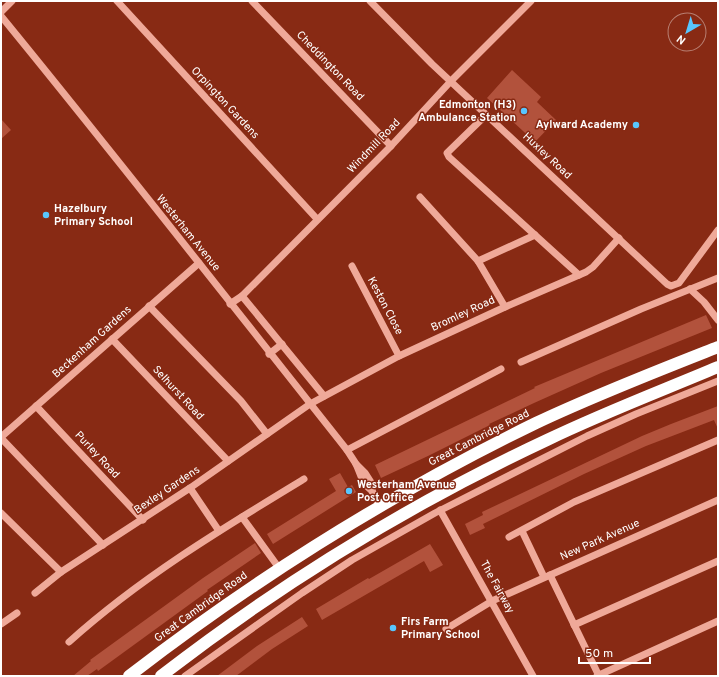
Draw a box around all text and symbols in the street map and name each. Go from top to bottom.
north arrow [667,12,707,52]
street label: Cheddington Road [293,28,367,104]
text: N [674,31,689,47]
street label: Orpington Gardens [188,64,262,142]
place label: Edmonton (H3) Ambulance Station [418,98,516,125]
marker: Edmonton (H3) Ambulance Station [519,106,529,116]
street label: Windmill Road [344,116,404,176]
place label: Aylward Academy [536,118,628,132]
marker: Aylward Academy [631,120,641,130]
street label: Huxley Road [520,130,574,182]
street label: Westerham Avenue [153,192,223,274]
place label: Hazelbury Primary School [54,202,133,229]
marker: Hazelbury Primary School [41,210,51,220]
street label: Keston Close [364,275,406,337]
street label: Bromley Road [429,293,497,335]
street label: Beckenham Gardens [49,303,135,381]
street label: Selhurst Road [149,363,207,423]
street label: Great Cambridge Road [426,406,532,470]
street label: Purley Road [72,428,122,482]
street label: Bexley Gardens [131,463,203,517]
place label: Westerham Avenue Post Office [357,478,455,505]
marker: Westerham Avenue Post Office [344,486,354,496]
street label: New Park Avenue [558,516,642,564]
street label: The Fairway [477,558,517,616]
street label: Great Cambridge Road [152,569,250,645]
place label: Firs Farm Primary School [401,615,480,642]
marker: Firs Farm Primary School [388,623,398,633]
scale bar [579,639,650,665]
text: 50 m [585,646,613,662]

